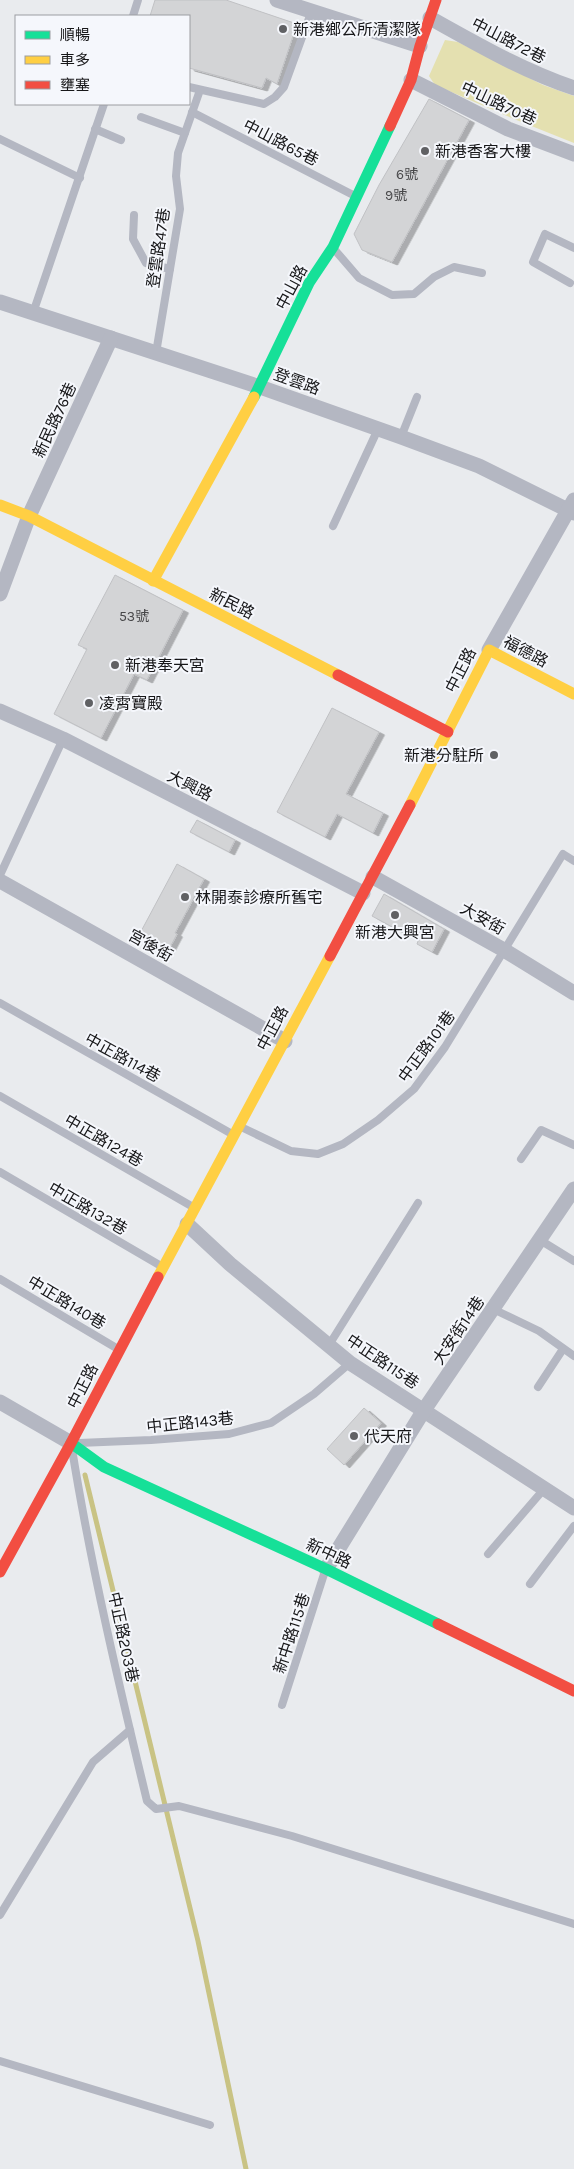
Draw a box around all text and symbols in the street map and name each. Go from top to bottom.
street label: 中山路72巷 [468,14,549,67]
legend [15,15,190,105]
place label: 新港鄉公所清潔隊 [293,20,421,39]
marker: 新港鄉公所清潔隊 [277,23,289,35]
text: 順暢 [60,26,90,44]
text: 車多 [60,51,90,69]
text: 壅塞 [60,76,90,94]
street label: 中山路70巷 [458,78,540,129]
street label: 中山路65巷 [240,115,322,170]
place label: 新港香客大樓 [435,142,531,161]
marker: 新港香客大樓 [419,145,431,157]
house number: 6號 [396,166,418,183]
house number: 9號 [385,187,407,204]
street label: 登雲路47巷 [143,207,174,289]
street label: 中山路 [272,262,311,313]
street label: 登雲路 [271,364,323,399]
street label: 新民路76巷 [29,380,80,461]
street label: 新民路 [206,584,257,623]
house number: 53號 [119,608,149,625]
street label: 福德路 [500,632,551,671]
street label: 中正路 [441,645,480,696]
place label: 新港奉天宮 [125,656,205,675]
marker: 新港奉天宮 [109,659,121,671]
place label: 凌霄寶殿 [99,694,163,713]
marker: 凌霄寶殿 [83,697,95,709]
place label: 新港分駐所 [404,746,484,765]
marker: 新港分駐所 [488,749,500,761]
street label: 大興路 [164,766,215,805]
place label: 林開泰診療所舊宅 [195,888,323,907]
marker: 林開泰診療所舊宅 [179,891,191,903]
street label: 大安街 [457,898,508,938]
marker: 新港大興宮 [389,909,401,921]
place label: 新港大興宮 [355,923,435,942]
street label: 宮後街 [125,925,176,965]
street label: 中正路 [253,1003,292,1054]
street label: 中正路101巷 [394,1007,459,1086]
street label: 中正路114巷 [82,1029,164,1086]
street label: 中正路124巷 [61,1110,146,1171]
street label: 中正路132巷 [45,1178,131,1239]
street label: 中正路140巷 [24,1272,109,1333]
street label: 大安街14巷 [429,1293,488,1368]
street label: 中正路115巷 [343,1330,423,1393]
street label: 中正路 [63,1361,102,1412]
street label: 中正路143巷 [145,1408,235,1437]
place label: 代天府 [364,1427,412,1446]
marker: 代天府 [348,1430,360,1442]
street label: 新中路 [303,1535,355,1572]
street label: 中正路203巷 [105,1590,142,1684]
street label: 新中路115巷 [270,1590,313,1676]

